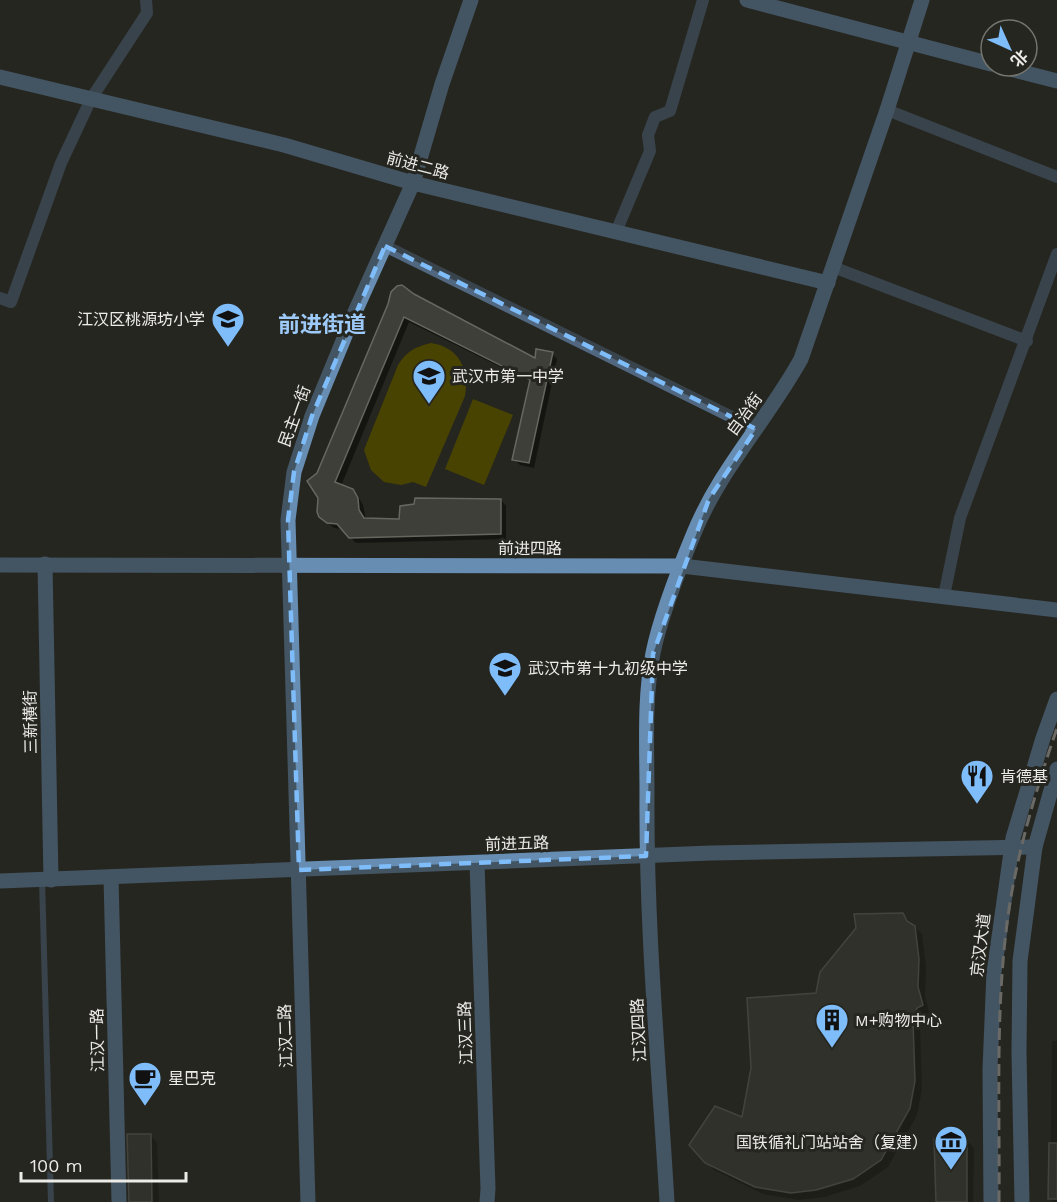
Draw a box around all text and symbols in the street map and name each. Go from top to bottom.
north arrow [979,18,1039,78]
text: 北 [1007,46,1032,71]
street label: 前进二路 [384,148,451,183]
school or university icon: 江汉区桃源坊小学 [210,301,246,348]
place label: 江汉区桃源坊小学 [77,310,205,329]
district label: 前进街道 [278,312,366,337]
school or university icon: 武汉市第一中学 [411,358,447,405]
place label: 武汉市第一中学 [452,367,564,386]
street label: 民主一街 [275,383,314,449]
street label: 自治街 [723,389,766,439]
street label: 前进四路 [498,539,562,558]
school or university icon: 武汉市第十九初级中学 [487,650,523,697]
place label: 武汉市第十九初级中学 [528,659,688,678]
street label: 三新横街 [20,690,41,754]
restaurant icon: 肯德基 [959,758,995,805]
place label: 肯德基 [1000,767,1048,786]
street label: 前进五路 [485,833,549,854]
street label: 京汉大道 [967,912,994,978]
street label: 江汉四路 [627,998,650,1062]
street label: 江汉三路 [455,1001,476,1065]
building icon: M+购物中心 [814,1002,850,1049]
street label: 江汉二路 [275,1004,296,1068]
street label: 江汉一路 [87,1008,108,1072]
place label: M+购物中心 [855,1011,942,1030]
cafe icon: 星巴克 [127,1060,163,1107]
place label: 星巴克 [168,1069,216,1088]
museum icon: 国铁循礼门站站舍（复建） [933,1124,969,1171]
place label: 国铁循礼门站站舍（复建） [736,1133,928,1152]
scale bar [21,1145,186,1183]
text: 100 m [30,1155,83,1176]

